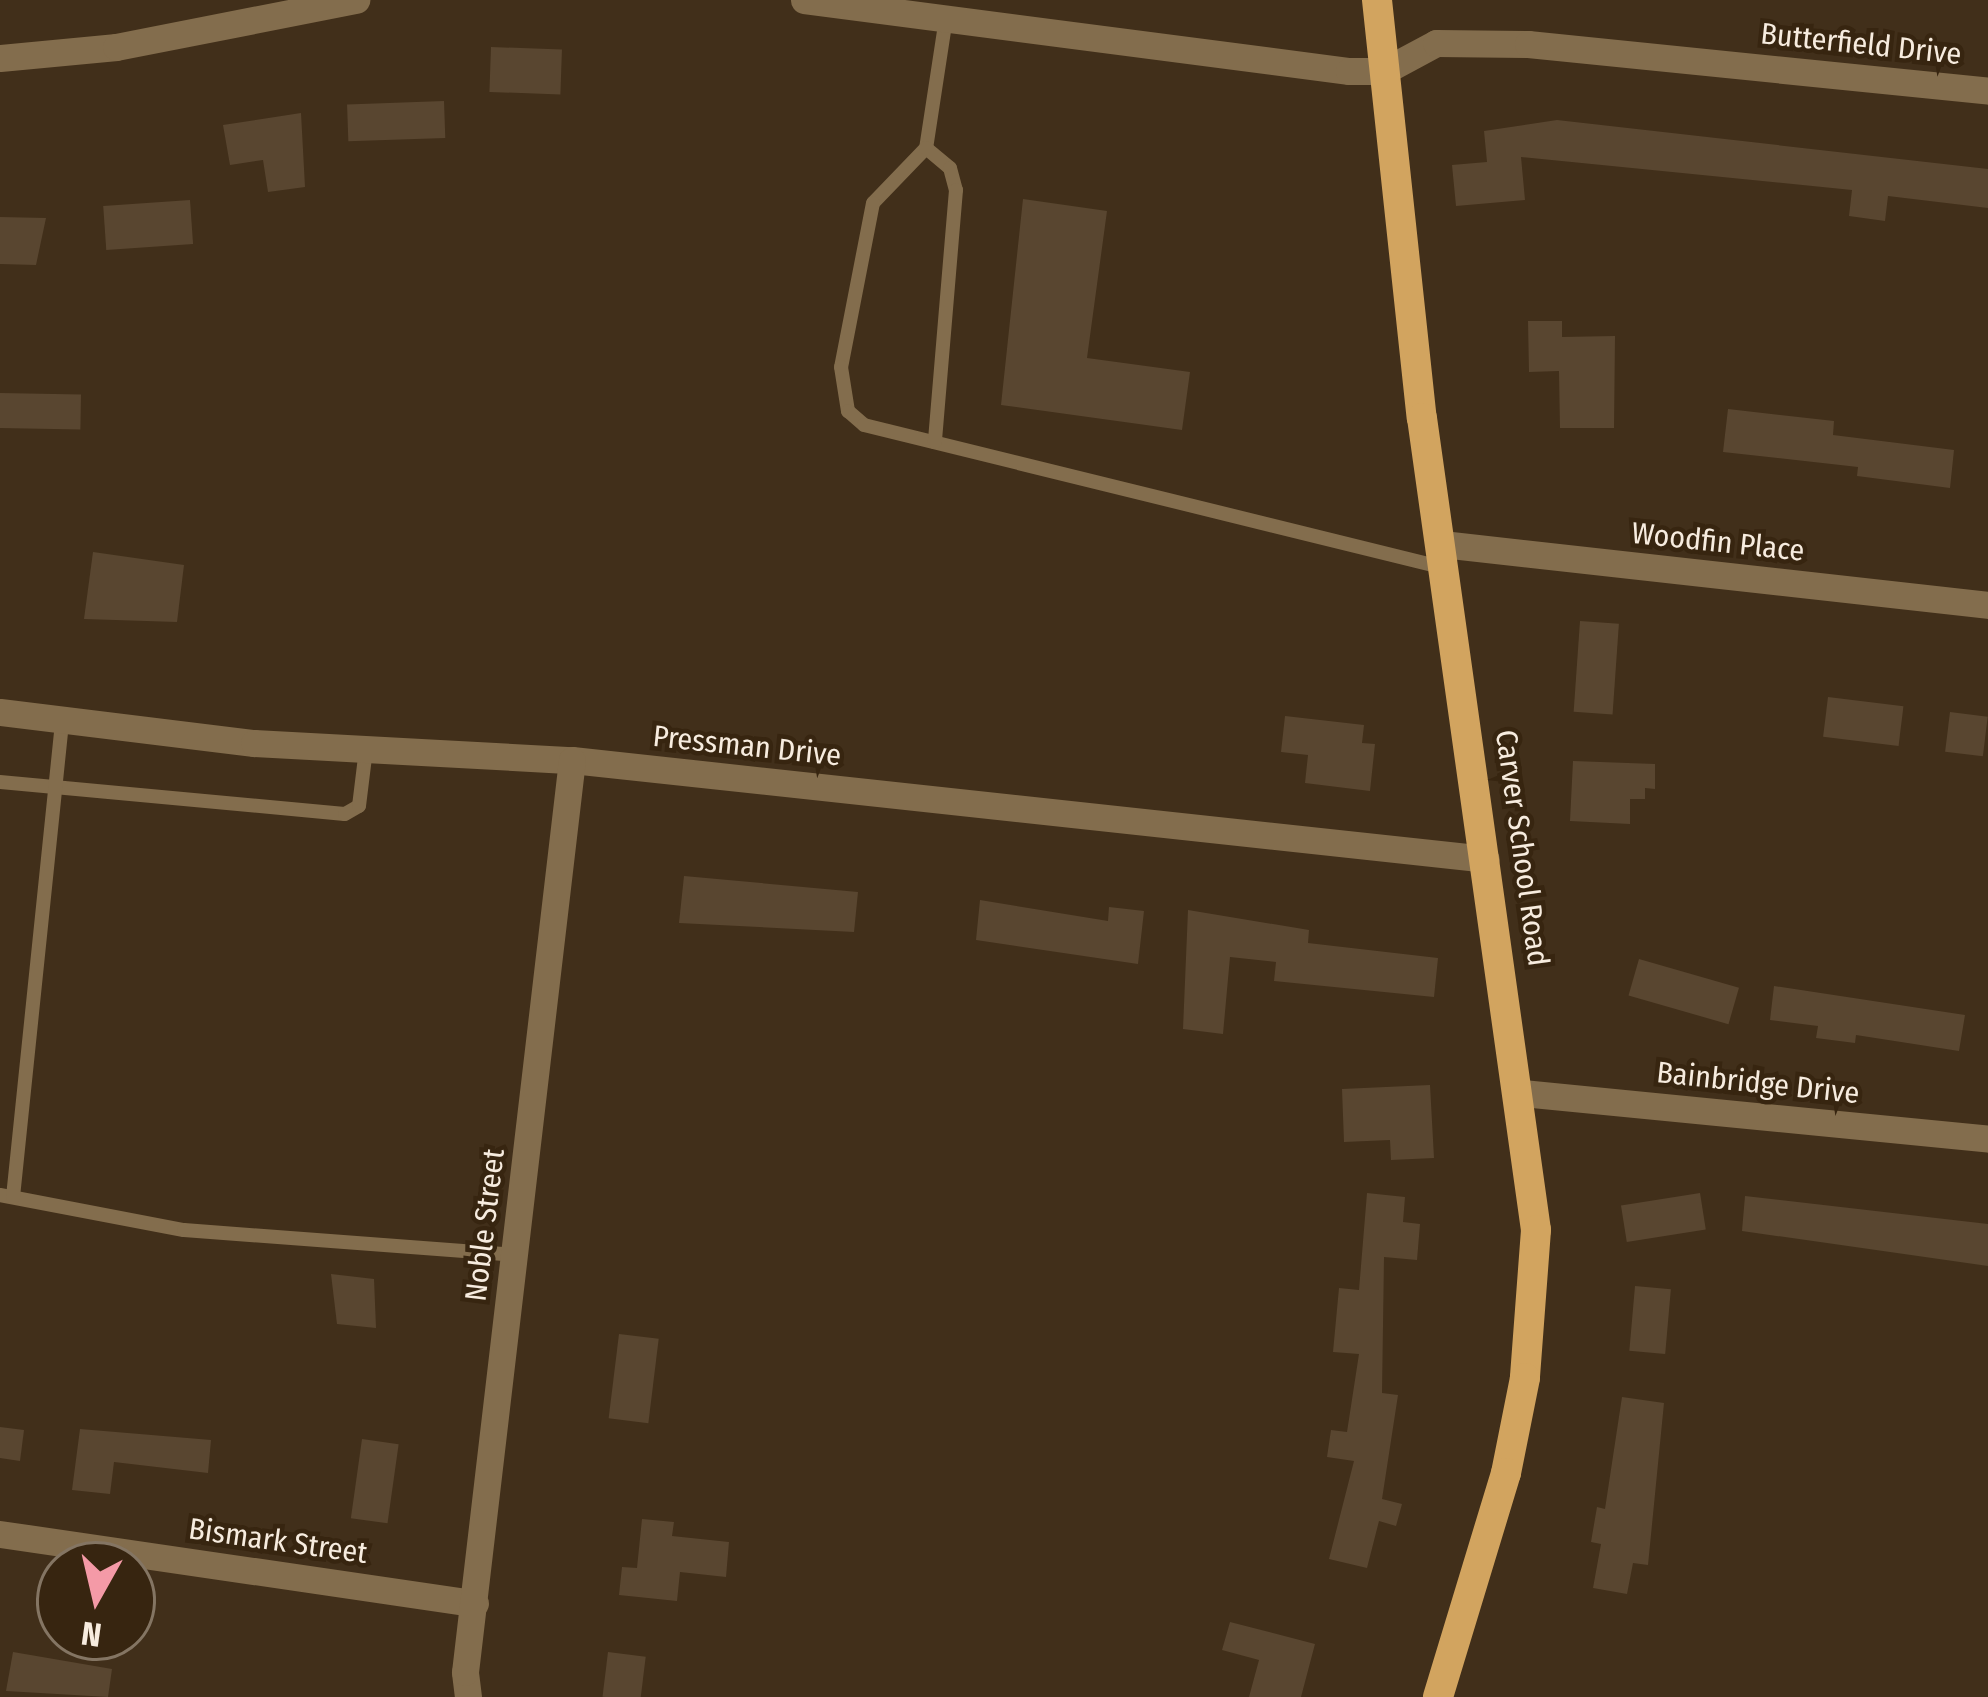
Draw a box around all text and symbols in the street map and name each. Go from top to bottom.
street label: Butterfield Drive [1759,16,1963,72]
street label: Woodfin Place [1630,515,1806,569]
street label: Pressman Drive [651,718,843,774]
street label: Carver School Road [1488,728,1556,968]
street label: Bainbridge Drive [1655,1054,1861,1112]
street label: Noble Street [458,1147,512,1303]
street label: Bismark Street [186,1511,370,1571]
north arrow [36,1541,156,1661]
text: N [79,1612,104,1655]

